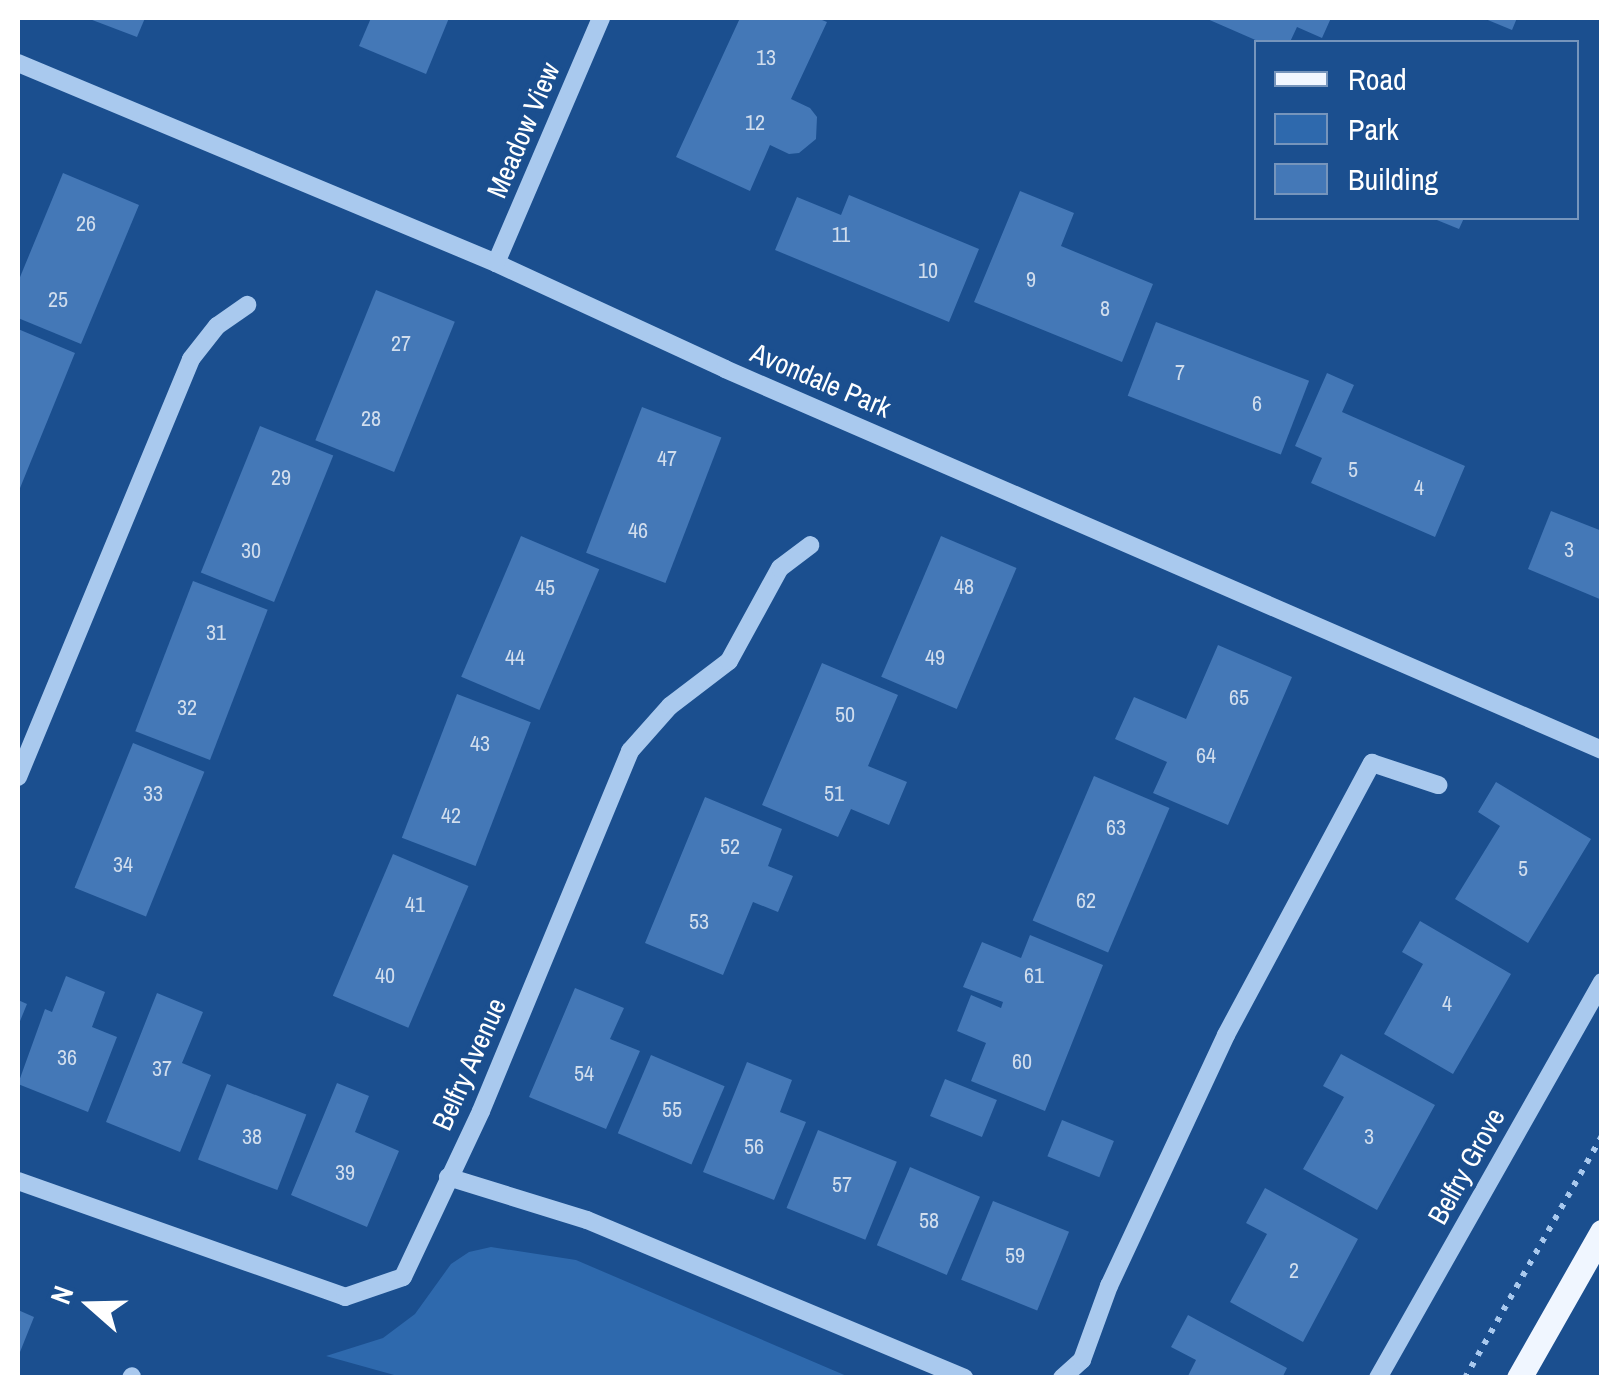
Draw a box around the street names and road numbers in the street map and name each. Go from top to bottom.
street label: Meadow View [479,57,567,203]
street label: Avondale Park [746,335,896,425]
street label: Belfry Avenue [425,992,513,1136]
street label: Belfry Grove [1420,1102,1512,1230]

